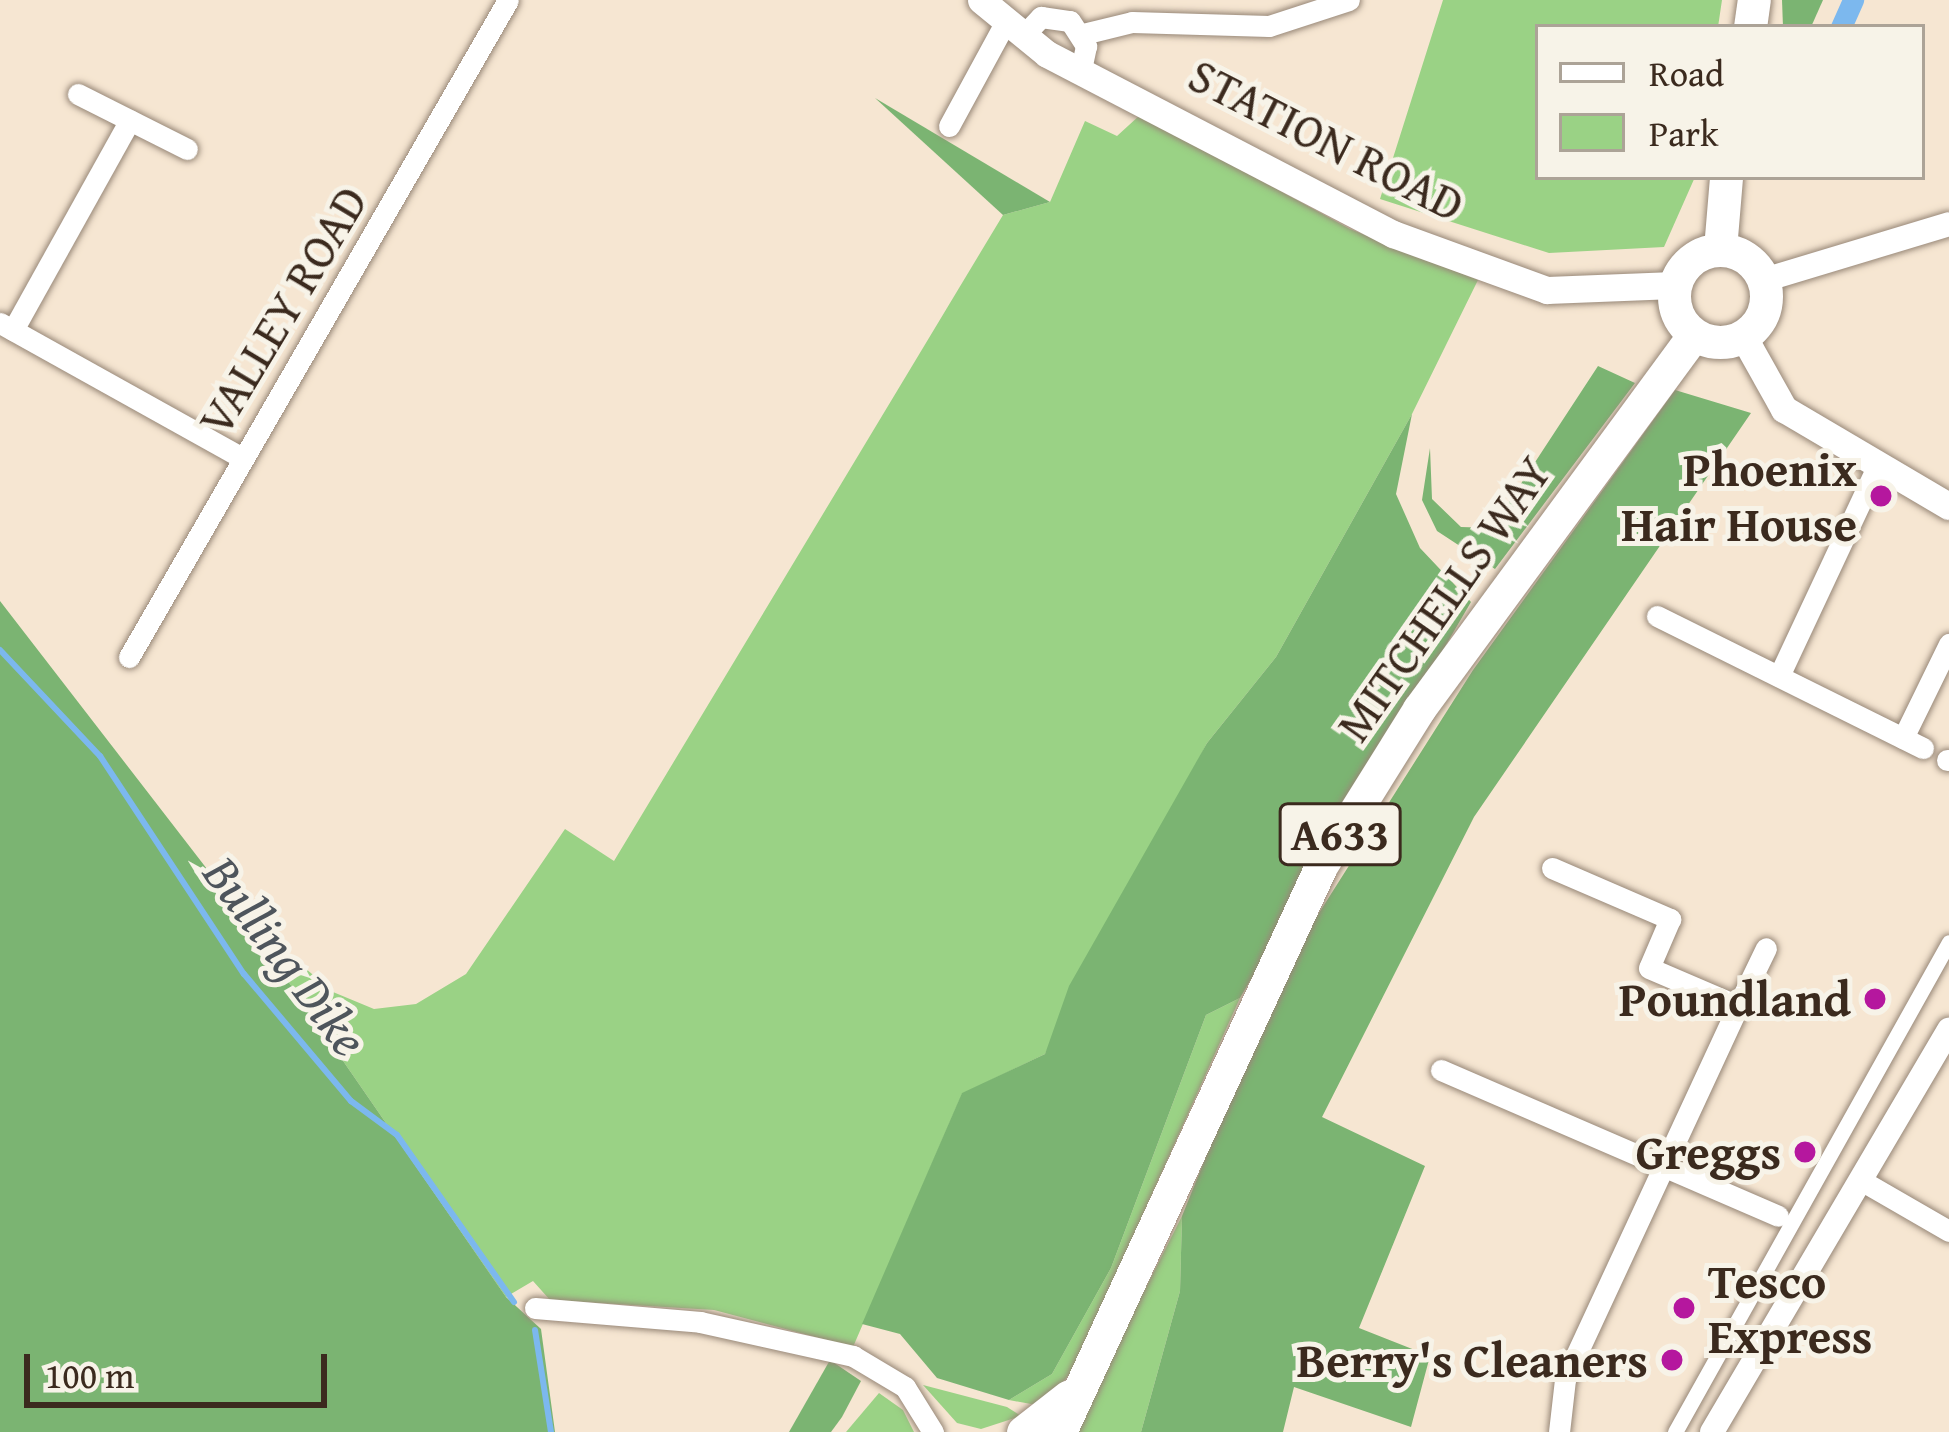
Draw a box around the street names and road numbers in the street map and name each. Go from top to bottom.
street label: STATION ROAD [1180,45,1474,233]
street label: VALLEY ROAD [185,175,379,445]
street label: MITCHELLS WAY [1323,444,1563,752]
road number: A633 [1277,795,1403,873]

